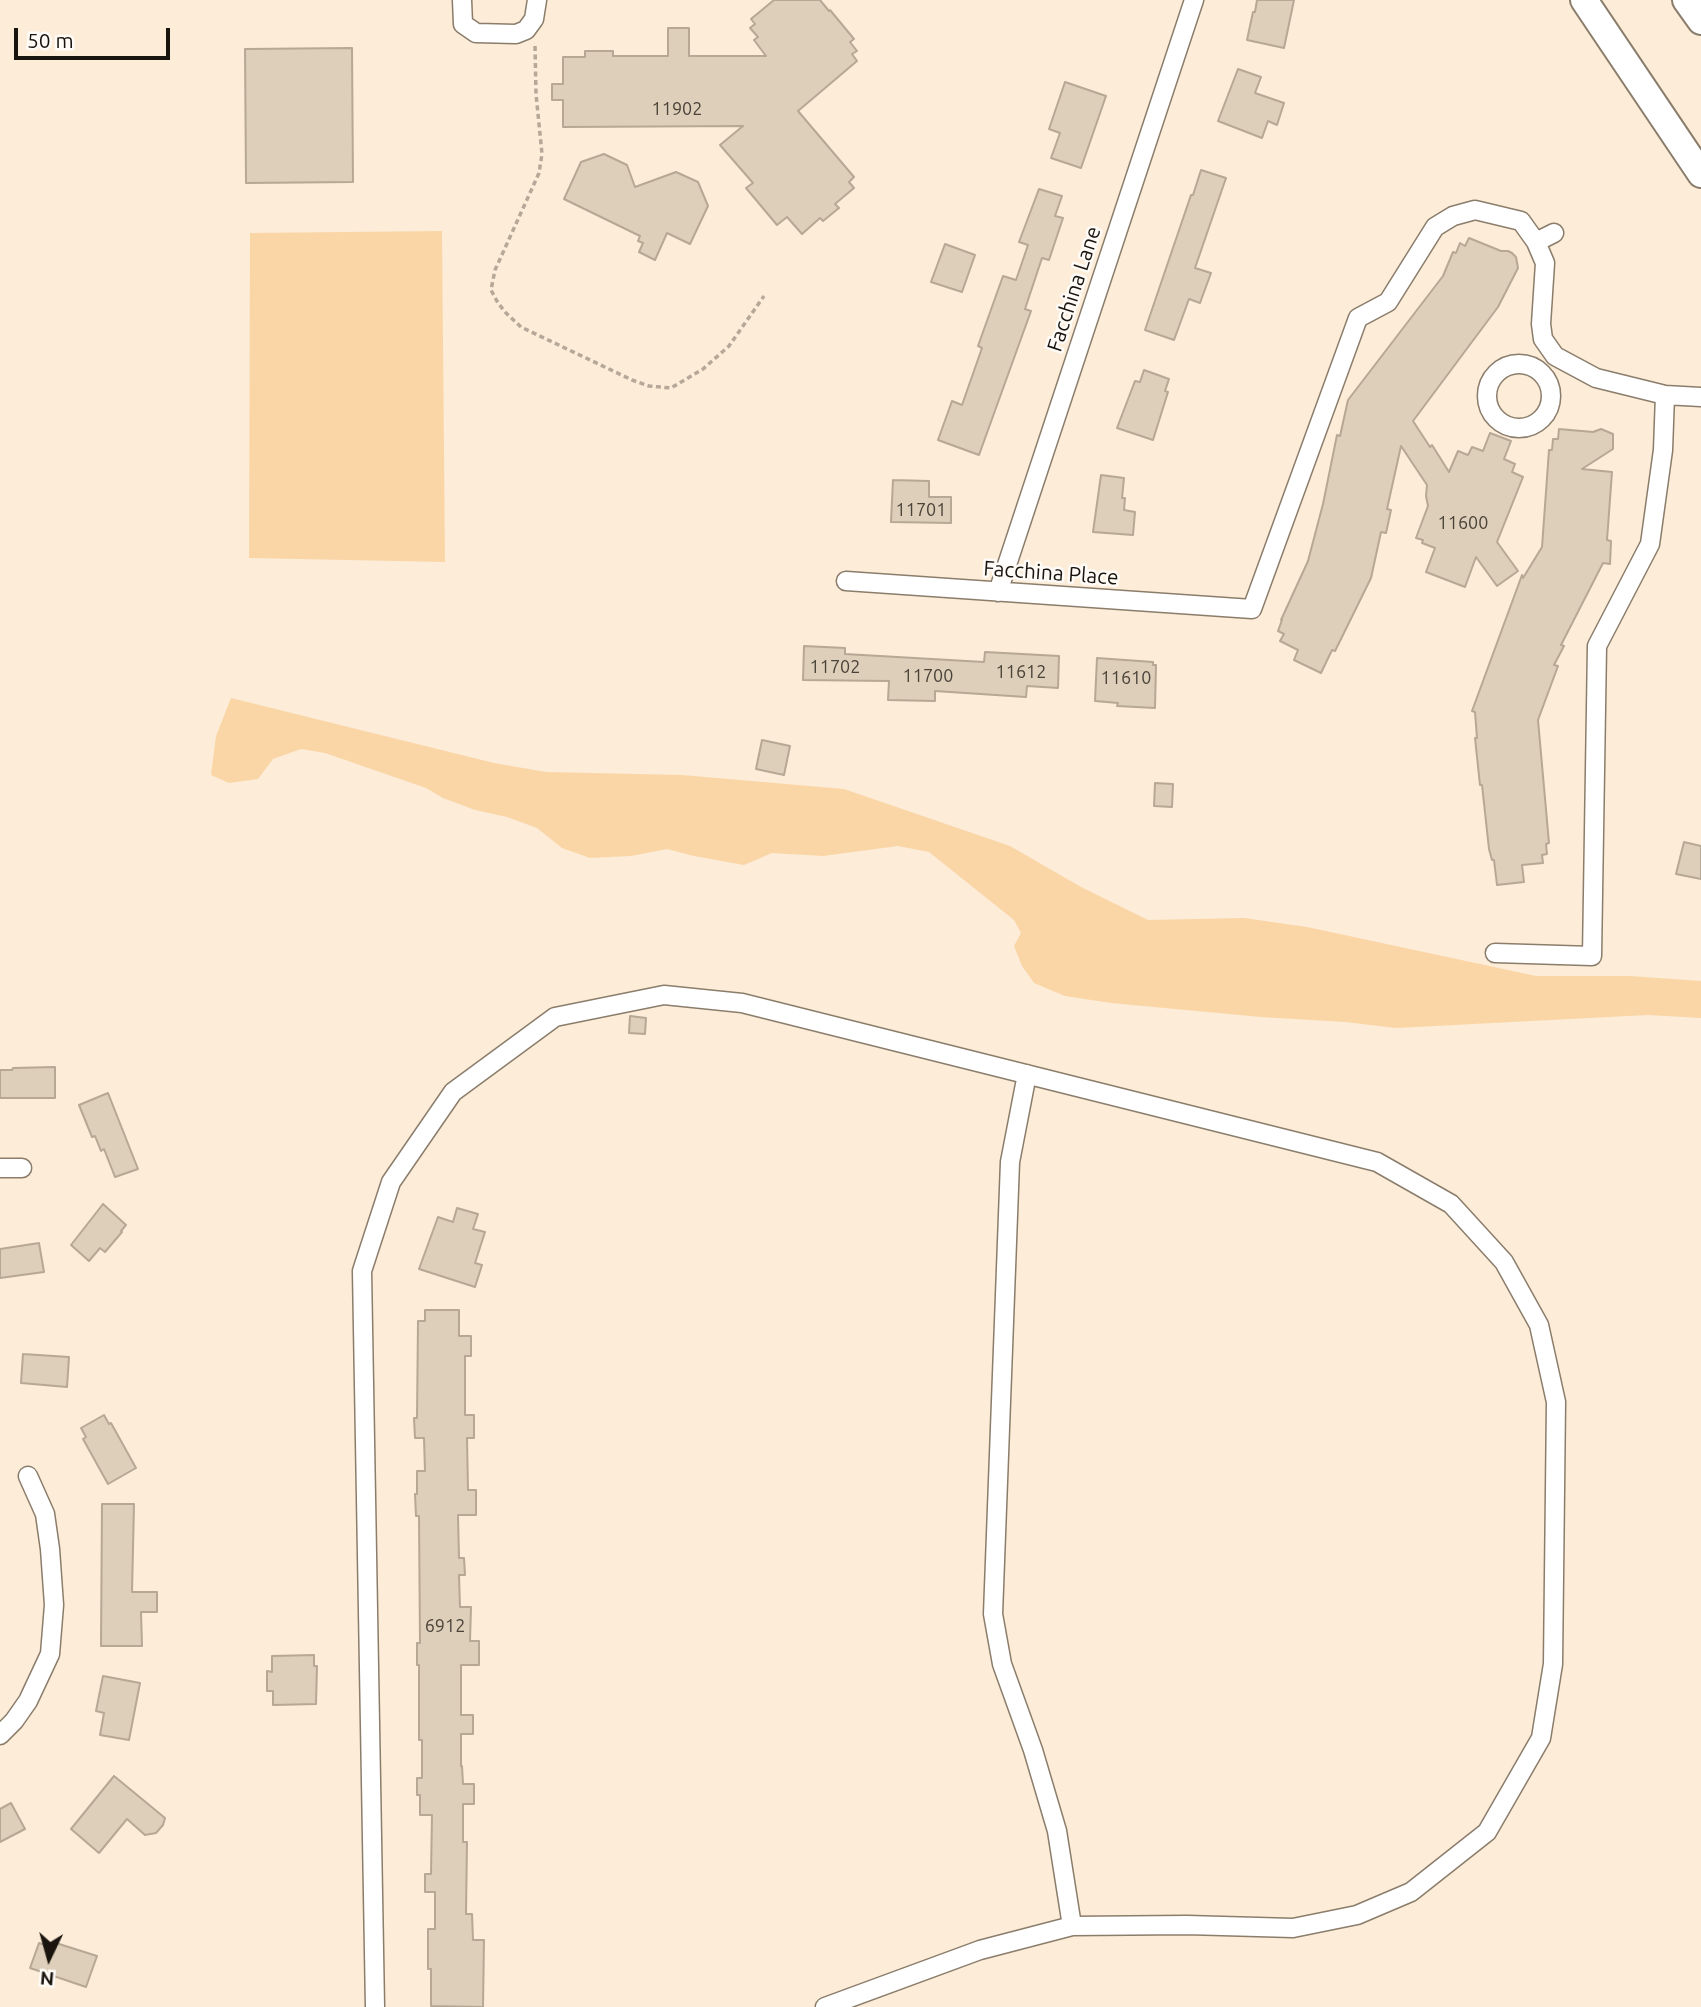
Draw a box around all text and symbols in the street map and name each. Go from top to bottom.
scale bar [18,14,173,58]
text: 50 m [27,28,74,52]
house number: 11902 [652,98,702,120]
street label: Facchina Lane [1042,223,1106,355]
house number: 11701 [896,499,946,521]
house number: 11600 [1438,512,1488,534]
street label: Facchina Place [983,556,1119,590]
house number: 11702 [810,656,860,678]
house number: 11612 [996,661,1046,683]
house number: 11700 [903,665,953,687]
house number: 11610 [1101,667,1151,689]
house number: 6912 [425,1615,465,1637]
north arrow [14,1923,84,1993]
text: N [39,1967,55,1990]

